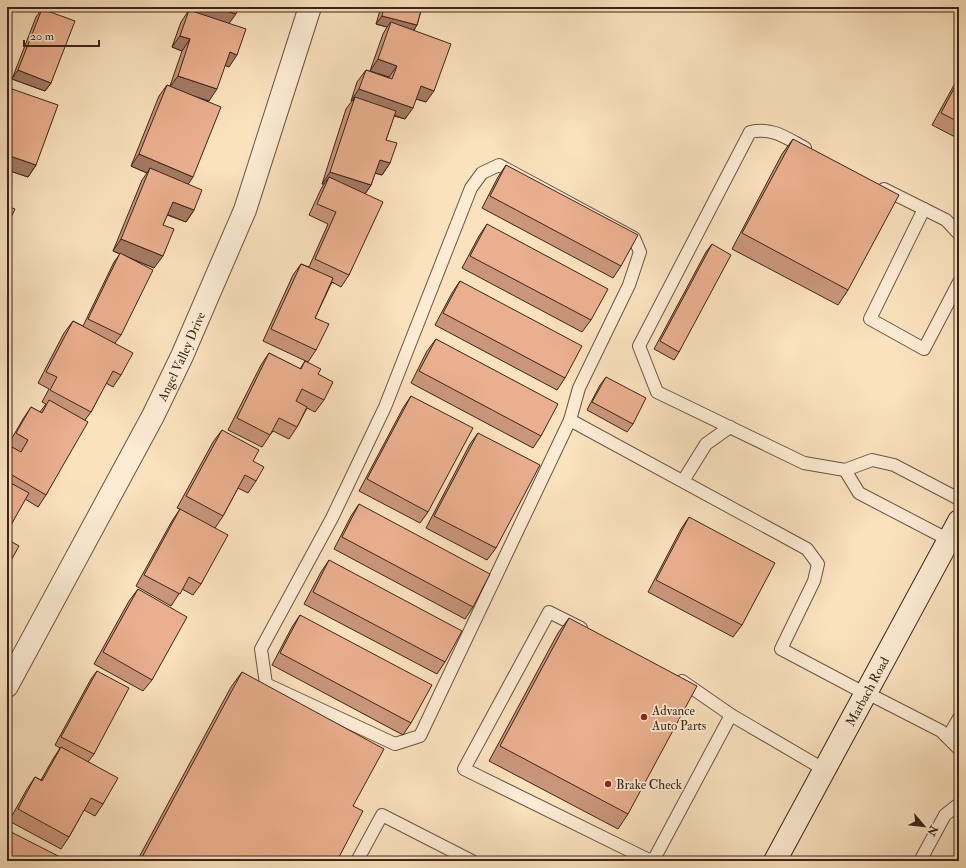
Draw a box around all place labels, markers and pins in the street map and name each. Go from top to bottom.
place label: Advance Auto Parts [651,703,707,734]
marker: Advance Auto Parts [639,712,649,722]
place label: Brake Check [616,777,683,793]
marker: Brake Check [603,779,613,789]

